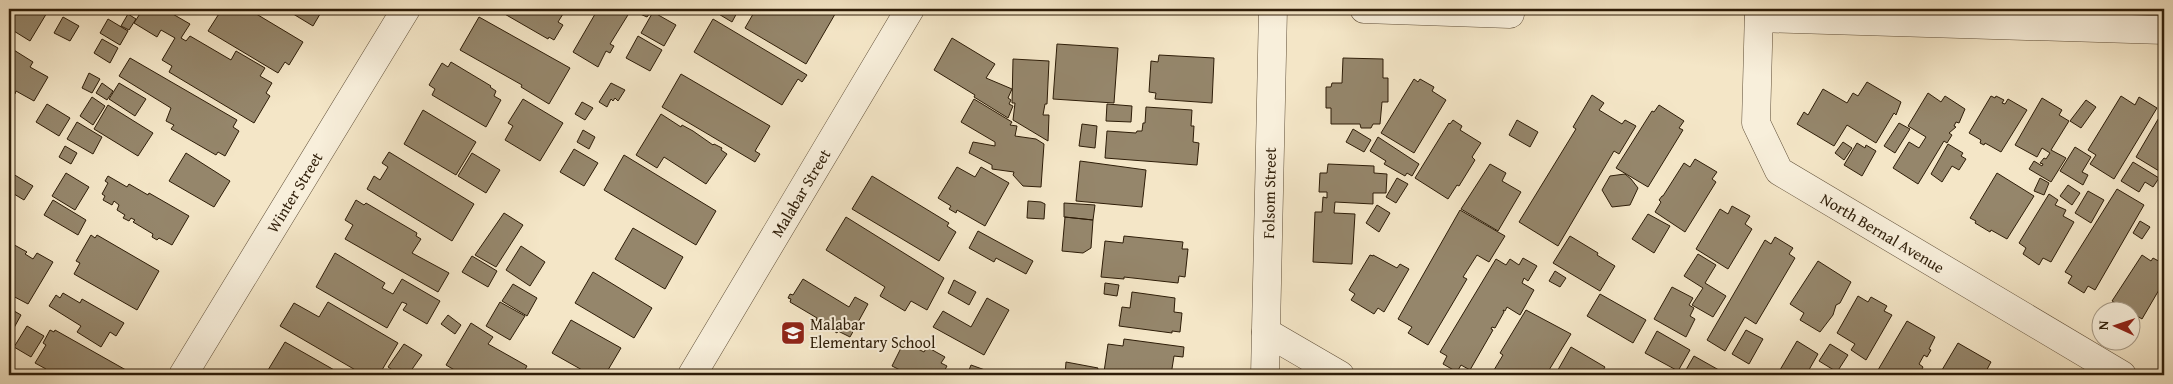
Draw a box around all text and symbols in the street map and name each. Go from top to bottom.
street label: Malabar Street [765,144,836,242]
street label: Winter Street [260,147,328,237]
street label: Folsom Street [1256,147,1282,239]
street label: North Bernal Avenue [1816,187,1949,279]
north arrow [2090,302,2140,352]
place label: Malabar Elementary School [810,312,936,354]
text: N [2093,319,2113,331]
school or university icon: Malabar Elementary School [780,320,806,346]

